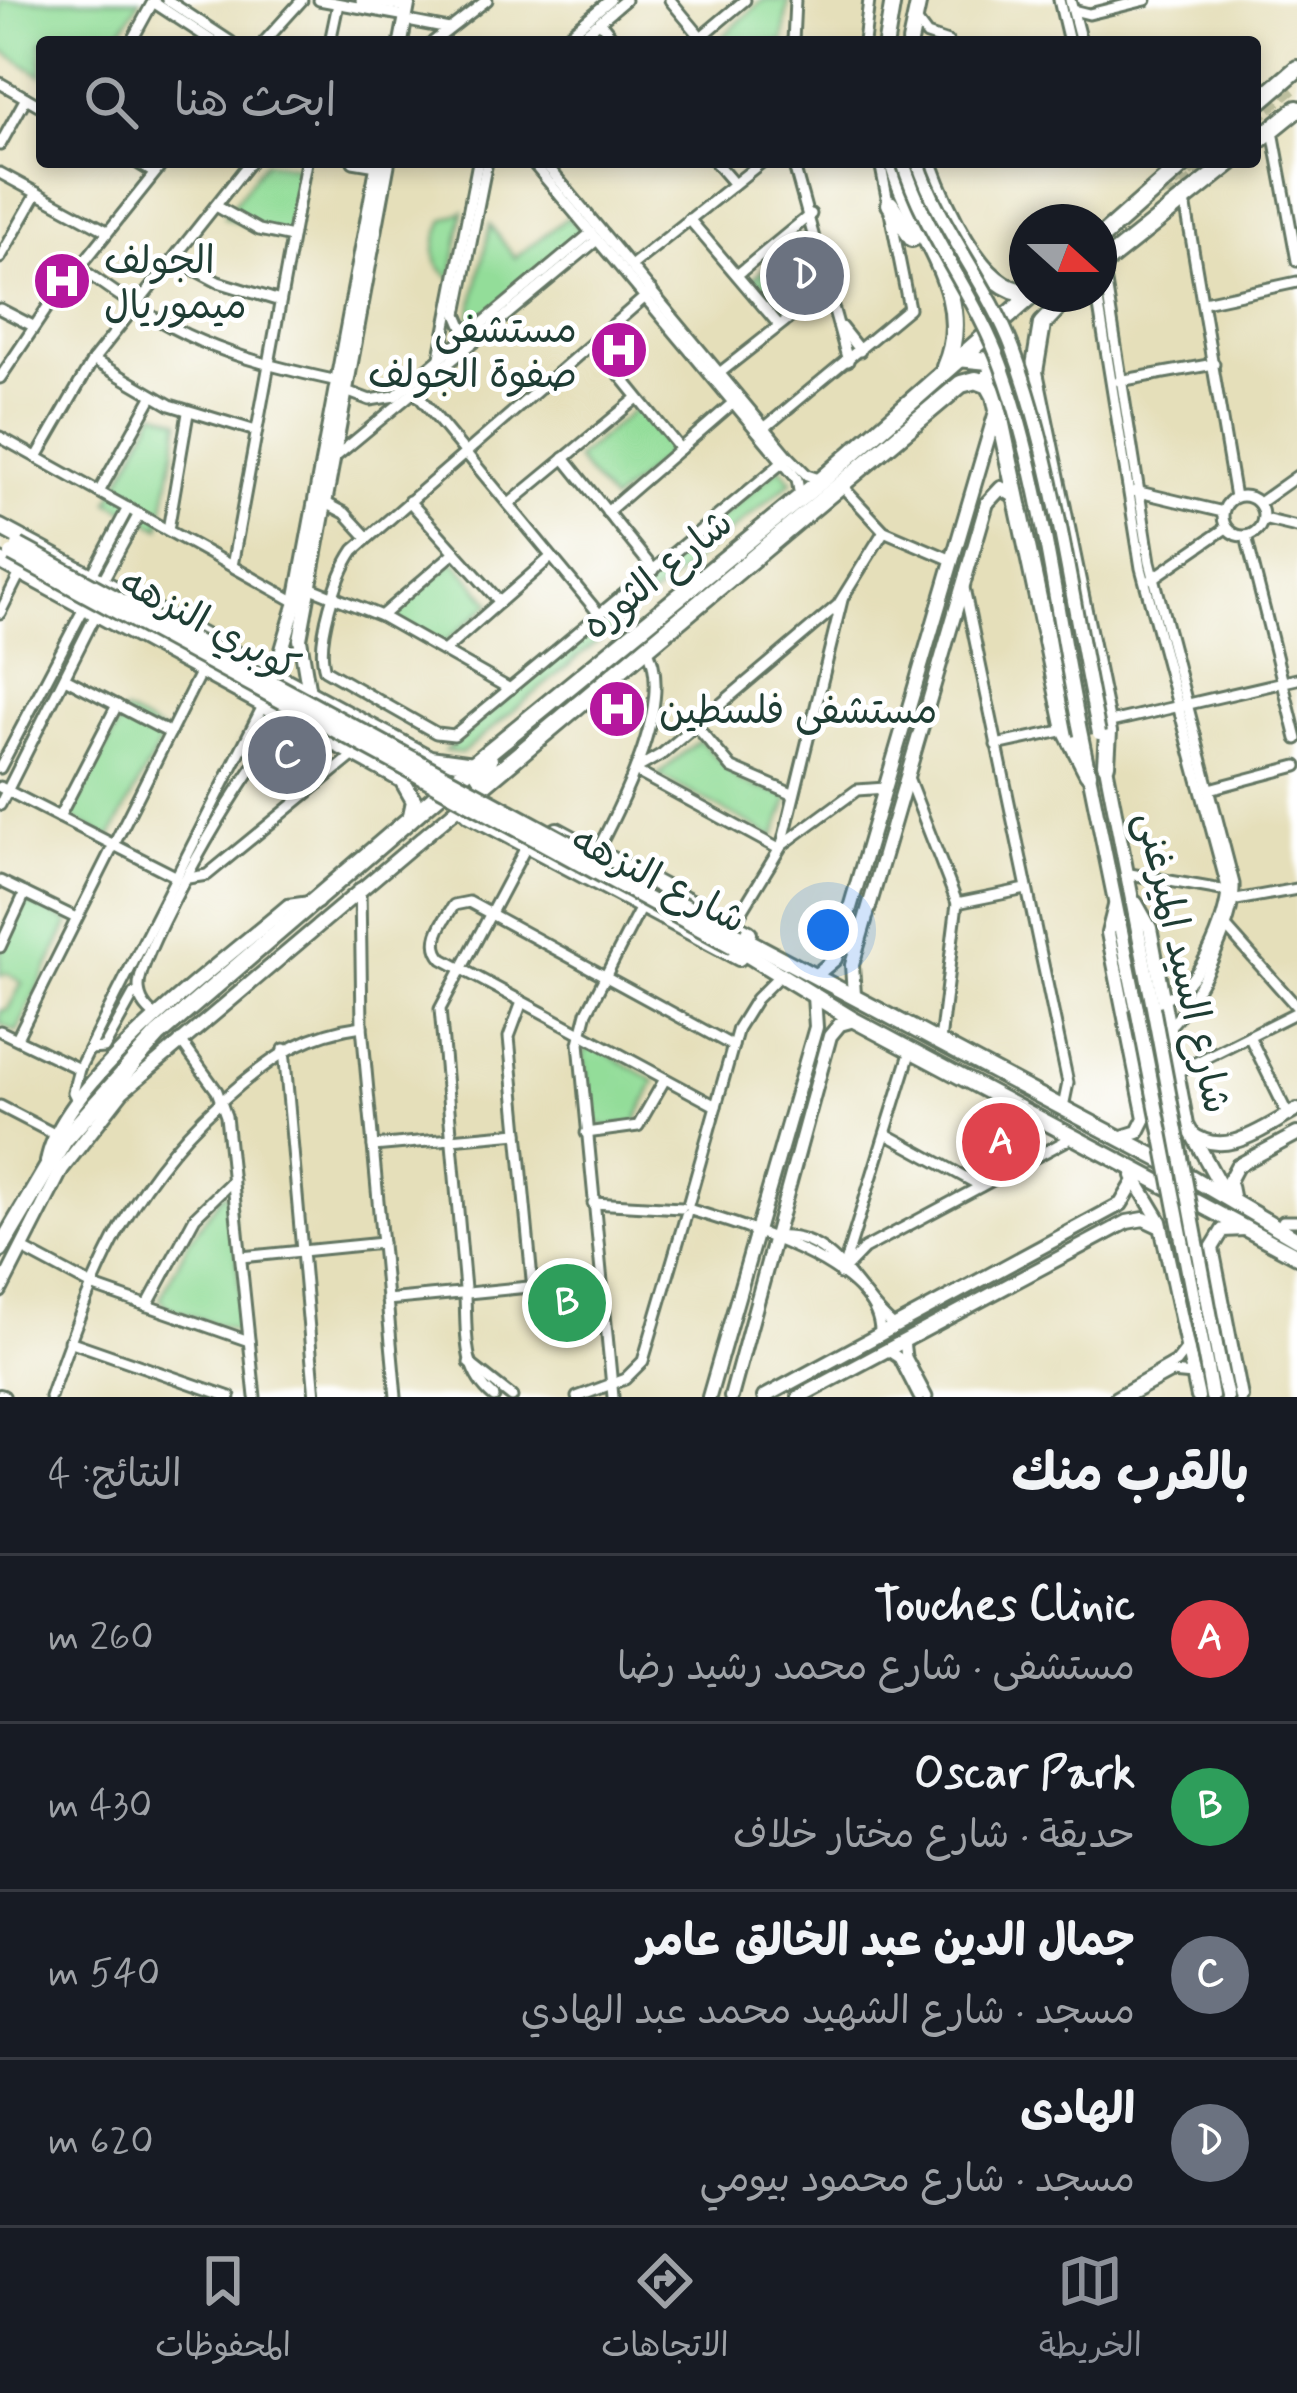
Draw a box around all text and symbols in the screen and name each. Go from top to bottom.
search box [36,36,1261,168]
icon: search [78,69,144,135]
text: ابحث هنا [174,73,337,132]
north arrow [1009,204,1117,312]
pin: D [766,231,844,321]
place label: الجولف ميموريال [104,237,247,333]
hospital icon: الجولف ميموريال [31,250,93,312]
place label: مستشفى صفوة الجولف [368,306,577,402]
hospital icon: مستشفى صفوة الجولف [588,319,650,381]
street label: شارع الثوره [572,499,744,652]
street label: كوبري النزهه [109,557,307,695]
hospital icon: مستشفى فلسطين [586,678,648,740]
place label: مستشفى فلسطين [659,687,938,738]
pin: C [248,710,326,800]
street label: شارع السيد الميرغنى [1122,807,1241,1119]
street label: شارع النزهه [561,815,754,947]
your location [798,900,858,960]
pin: A [962,1097,1040,1187]
pin: B [528,1258,606,1348]
text: بالقرب منك [1012,1442,1249,1508]
text: النتائج: 4 [48,1450,182,1501]
text: Touches Clinic [874,1577,1135,1636]
text: 260 m [48,1613,154,1664]
text: A [1197,1613,1223,1664]
text: مستشفى · شارع محمد رشيد رضا [617,1643,1135,1694]
text: Oscar Park [914,1745,1135,1804]
text: 430 m [48,1781,152,1832]
text: B [1198,1781,1222,1832]
text: حديقة · شارع مختار خلاف [733,1811,1135,1862]
text: جمال الدين عبد الخالق عامر [638,1913,1135,1972]
text: 540 m [48,1949,160,2000]
text: C [1196,1949,1224,2000]
text: مسجد · شارع الشهيد محمد عبد الهادي [521,1987,1135,2038]
text: الهادى [1020,2081,1135,2140]
text: 620 m [48,2117,154,2168]
text: D [1197,2117,1223,2168]
text: مسجد · شارع محمود بيومي [700,2155,1135,2206]
tab: المحفوظات [155,2248,291,2374]
tab: الاتجاهات [601,2248,729,2374]
tab: الخريطة [1039,2248,1142,2374]

